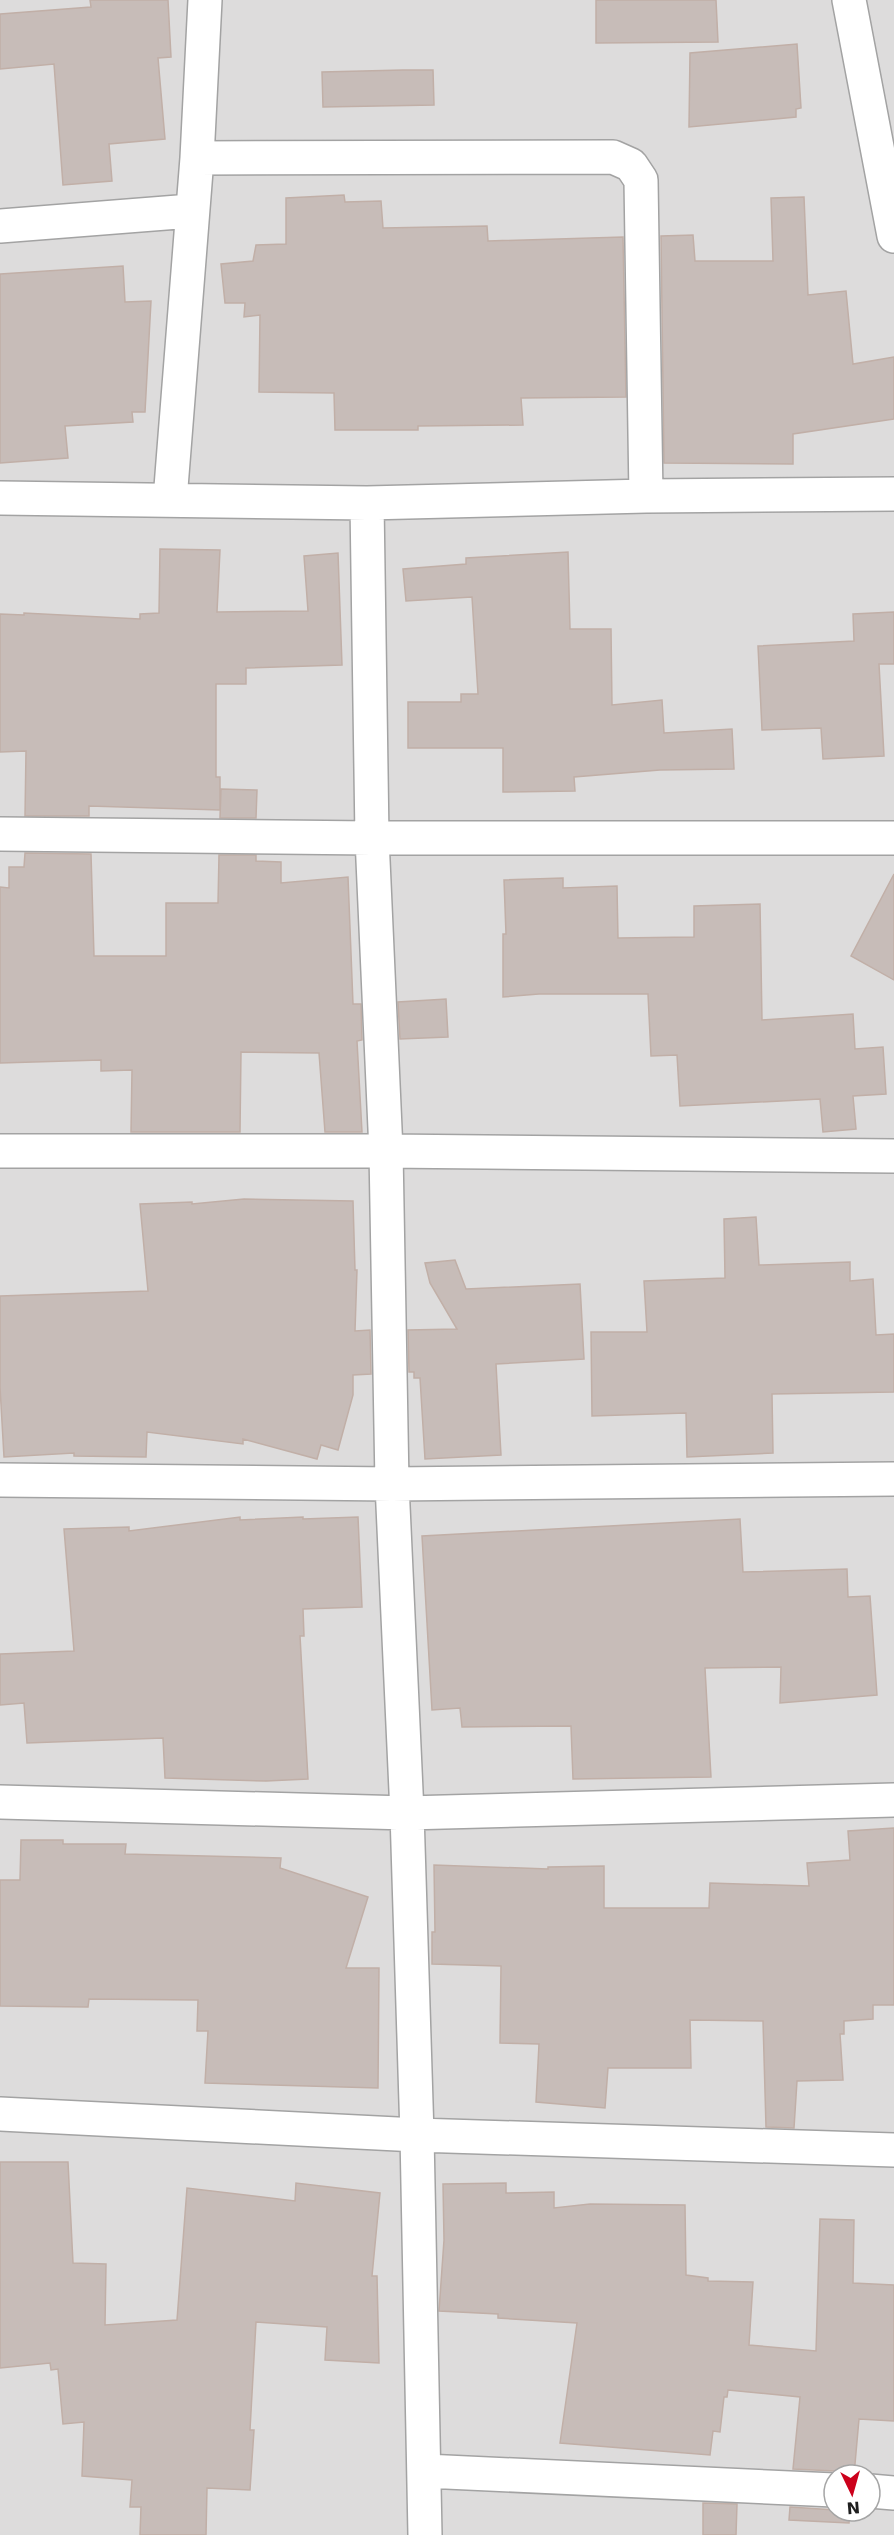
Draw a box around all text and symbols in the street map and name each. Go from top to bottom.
north arrow [822,2463,882,2523]
text: N [846,2497,861,2517]

